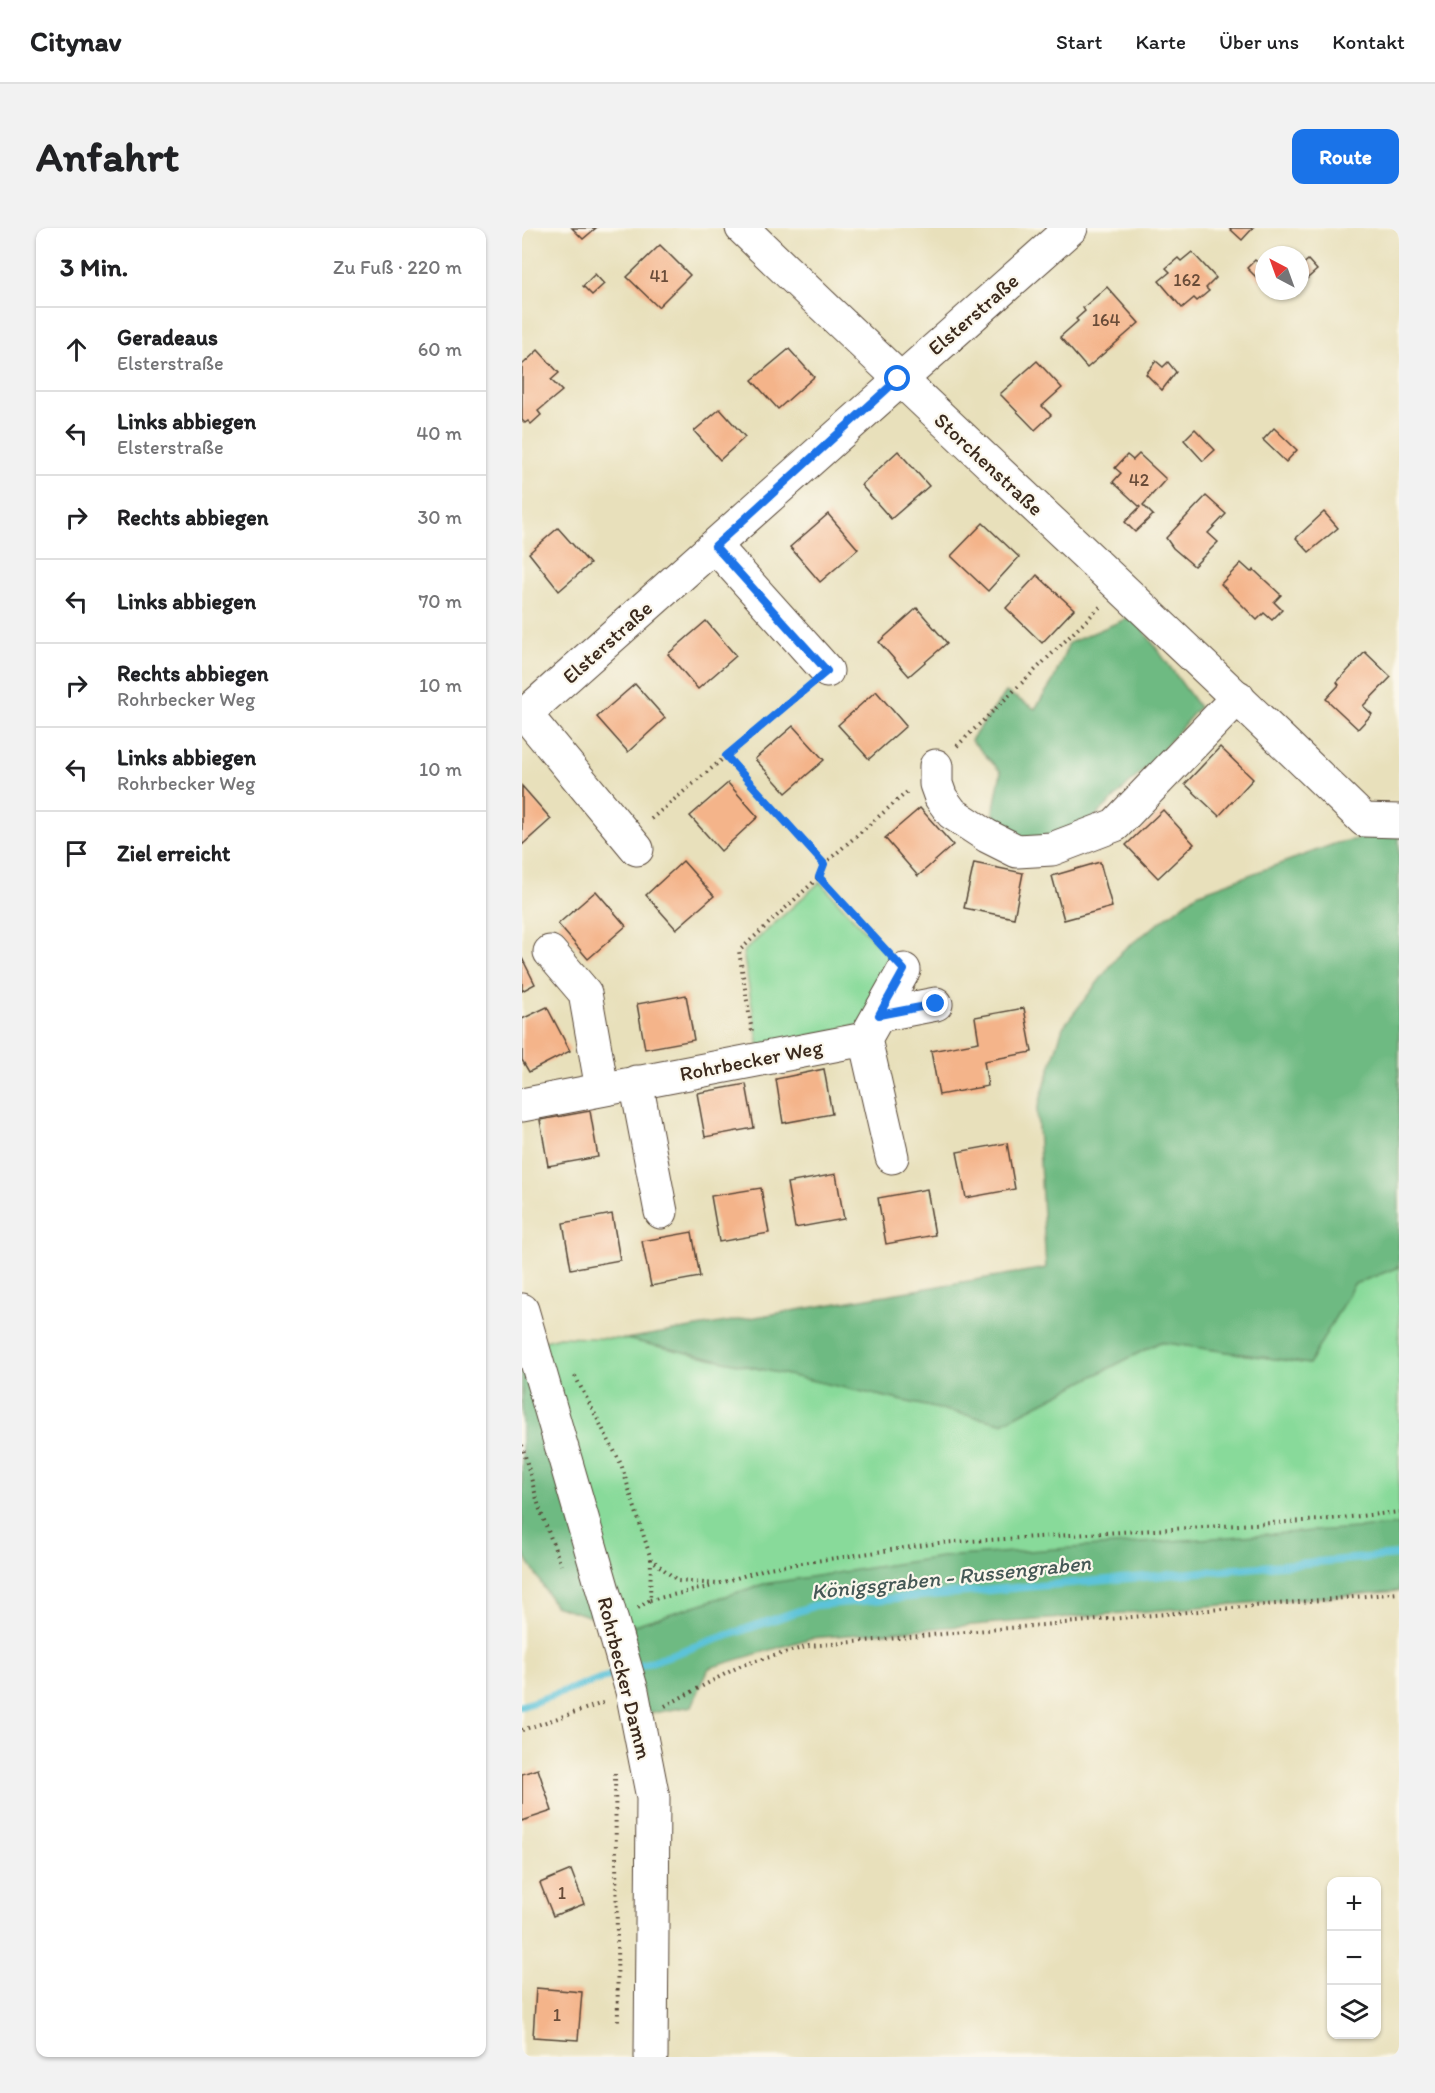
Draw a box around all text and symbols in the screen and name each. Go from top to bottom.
text: Citynav [30,24,121,58]
text: Start [1056,29,1102,54]
text: Karte [1135,29,1186,54]
text: Über uns [1219,29,1299,54]
text: Kontakt [1332,29,1405,54]
button: Route [1292,129,1399,184]
text: Anfahrt [36,131,179,182]
north arrow [1255,246,1309,300]
text: 3 Min. [60,251,128,283]
text: Zu Fuß · 220 m [333,255,462,279]
house number: 41 [649,265,669,287]
street label: Elsterstraße [923,268,1023,360]
house number: 162 [1173,269,1201,291]
house number: 164 [1092,309,1121,331]
text: Geradeaus [117,324,218,351]
icon: ahead [60,333,93,366]
text: 60 m [418,337,462,361]
text: Elsterstraße [117,351,224,375]
route start [884,365,910,391]
street label: Storchenstraße [929,407,1049,521]
text: Links abbiegen [117,408,256,435]
icon: left [60,417,93,450]
text: 40 m [416,421,462,445]
text: Elsterstraße [117,435,224,459]
house number: 42 [1129,469,1150,491]
icon: right [60,501,93,534]
text: Rechts abbiegen [117,504,269,531]
text: 30 m [417,505,462,529]
icon: left [60,585,93,618]
text: Links abbiegen [117,588,256,615]
text: 70 m [418,589,462,613]
street label: Elsterstraße [557,595,657,689]
text: Rechts abbiegen [117,660,269,687]
icon: right [60,669,93,702]
text: 10 m [419,673,462,697]
text: Rohrbecker Weg [117,687,255,711]
text: Links abbiegen [117,744,256,771]
icon: left [60,753,93,786]
text: 10 m [419,757,462,781]
text: Rohrbecker Weg [117,771,255,795]
icon: arrive [60,837,93,870]
text: Ziel erreicht [117,840,230,867]
route end [922,990,948,1016]
street label: Rohrbecker Weg [677,1034,825,1086]
water label: Königsgraben - Russengraben [810,1549,1092,1605]
street label: Rohrbecker Damm [593,1594,657,1762]
map controls [1327,1877,1381,2039]
button: + [1327,1877,1381,1931]
house number: 1 [558,1882,566,1904]
button: − [1327,1931,1381,1985]
button: layers [1327,1985,1381,2039]
house number: 1 [553,2004,561,2026]

